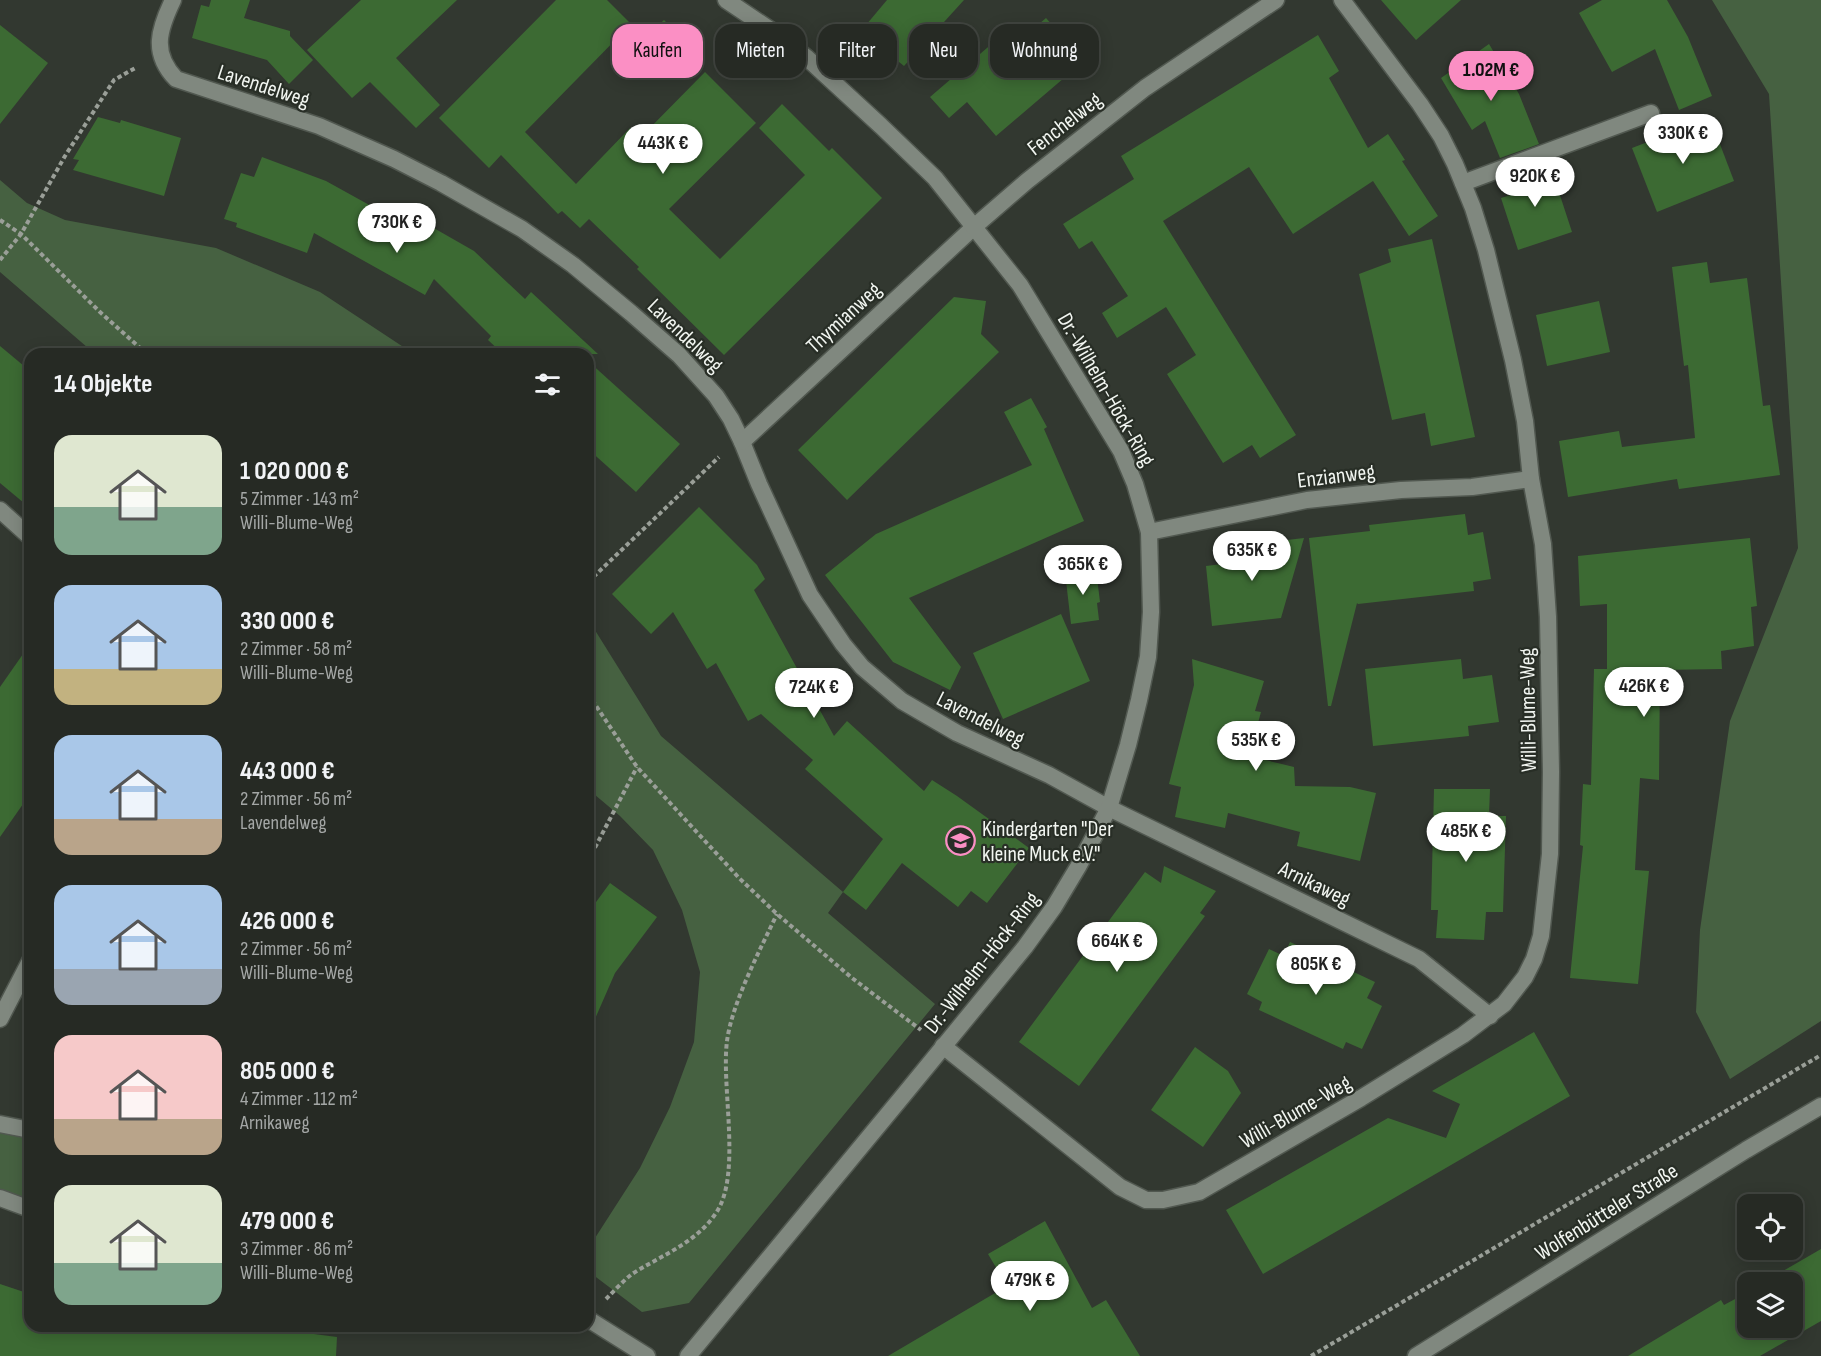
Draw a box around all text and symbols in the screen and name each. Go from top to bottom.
chip: Kaufen [612,24,703,78]
chip: Mieten [715,24,806,78]
chip: Filter [818,24,897,78]
chip: Neu [909,24,978,78]
chip: Wohnung [990,24,1099,78]
pin: 1.02M € [1436,51,1546,102]
text: 1.02M € [1463,58,1519,82]
street label: Lavendelweg [214,59,313,114]
street label: Fenchelweg [1022,87,1108,162]
pin: 330K € [1634,114,1732,165]
text: 330K € [1658,121,1708,145]
pin: 443K € [614,124,712,175]
text: 443K € [638,131,688,155]
pin: 920K € [1486,157,1584,208]
text: 920K € [1510,164,1560,188]
pin: 730K € [348,203,446,254]
text: 730K € [372,210,422,234]
street label: Thymianweg [801,277,887,360]
street label: Lavendelweg [641,293,729,379]
street label: Dr.-Wilhelm-Höck-Ring [1051,308,1161,471]
icon: filters [531,368,564,401]
text: 14 Objekte [54,369,152,400]
text: 1 020 000 € [240,456,349,487]
street label: Enzianweg [1296,458,1377,495]
icon: home [102,459,174,531]
text: 5 Zimmer · 143 m² [240,487,359,511]
text: Willi-Blume-Weg [240,511,353,535]
pin: 635K € [1203,531,1301,582]
text: 635K € [1227,538,1277,562]
pin: 365K € [1034,545,1132,596]
text: 365K € [1058,552,1108,576]
text: 330 000 € [240,606,334,637]
icon: home [102,609,174,681]
text: 2 Zimmer · 58 m² [240,637,352,661]
street label: Willi-Blume-Weg [1514,647,1543,772]
text: Willi-Blume-Weg [240,661,353,685]
pin: 426K € [1595,667,1693,718]
pin: 724K € [765,668,863,719]
text: 426K € [1619,674,1669,698]
text: 724K € [789,675,839,699]
street label: Lavendelweg [932,686,1029,753]
pin: 535K € [1207,721,1305,772]
text: 535K € [1231,728,1281,752]
text: 443 000 € [240,756,335,787]
icon: home [102,759,174,831]
text: 2 Zimmer · 56 m² [240,787,352,811]
text: Lavendelweg [240,811,326,835]
pin: 485K € [1417,812,1515,863]
place label: Kindergarten "Der kleine Muck e.V." [982,816,1114,868]
text: 485K € [1441,819,1491,843]
school or university icon: Kindergarten "Der kleine Muck e.V." [945,825,977,857]
street label: Arnikaweg [1273,855,1355,913]
street label: Dr.-Wilhelm-Höck-Ring [918,886,1046,1039]
text: 426 000 € [240,906,334,937]
icon: home [102,909,174,981]
pin: 664K € [1068,922,1166,973]
text: 664K € [1091,929,1143,953]
text: 2 Zimmer · 56 m² [240,937,352,961]
pin: 805K € [1267,945,1365,996]
text: 805K € [1291,952,1341,976]
text: Willi-Blume-Weg [240,961,353,985]
text: 805 000 € [240,1056,335,1087]
icon: home [102,1059,174,1131]
street label: Willi-Blume-Weg [1235,1069,1357,1155]
text: 4 Zimmer · 112 m² [240,1087,358,1111]
text: Arnikaweg [240,1111,309,1135]
street label: Wolfenbütteler Straße [1530,1158,1683,1267]
map controls [1737,1194,1803,1338]
button: locate [1737,1194,1803,1260]
text: 479 000 € [240,1206,334,1237]
icon: home [102,1209,174,1281]
text: 3 Zimmer · 86 m² [240,1237,353,1261]
text: Willi-Blume-Weg [240,1261,353,1285]
pin: 479K € [981,1261,1079,1312]
text: 479K € [1005,1268,1055,1292]
button: layers [1737,1272,1803,1338]

